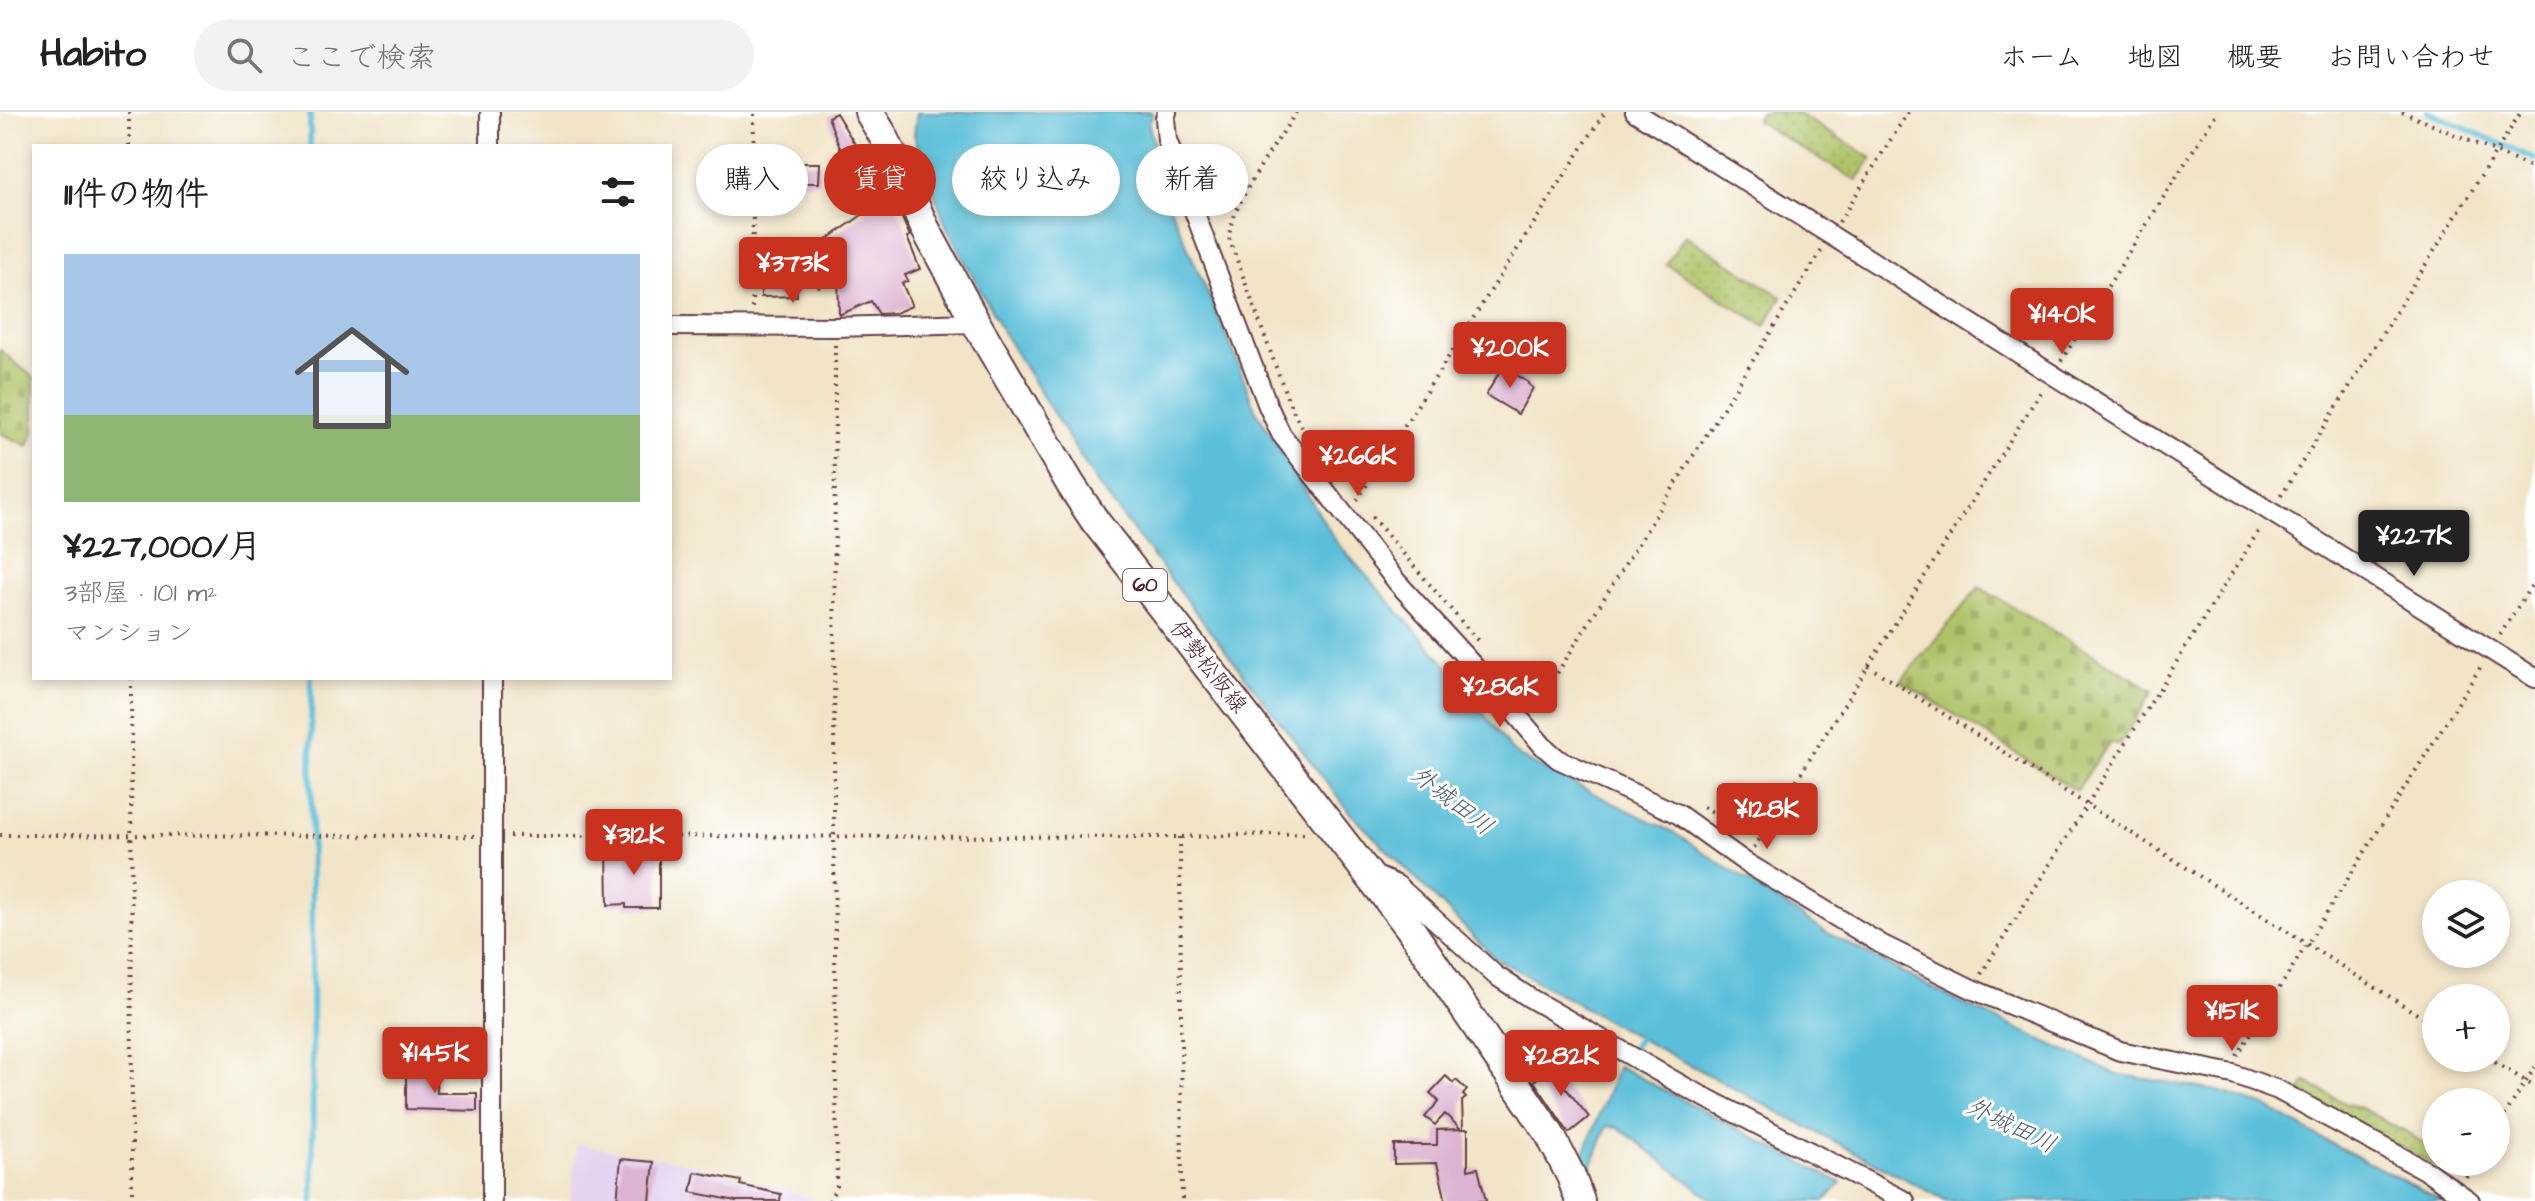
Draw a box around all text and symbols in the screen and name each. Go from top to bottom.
search box [194,19,754,91]
text: Habito [40,29,146,81]
icon: search [222,33,266,77]
text: ここで検索 [286,37,436,79]
text: ホーム [2000,38,2083,77]
text: 地図 [2127,38,2183,77]
text: 概要 [2227,38,2283,77]
text: お問い合わせ [2327,38,2495,77]
chip: 購入 [696,144,808,216]
chip: 賃貸 [824,144,936,216]
chip: 絞り込み [952,144,1120,216]
chip: 新着 [1136,144,1248,216]
icon: filters [596,170,640,214]
text: 11件の物件 [64,171,209,219]
pin: ¥373K [737,237,849,305]
text: ¥373K [757,245,829,281]
pin: ¥140K [2006,288,2118,356]
text: ¥140K [2028,296,2096,332]
icon: home [280,306,424,450]
pin: ¥200K [1454,322,1566,390]
text: ¥200K [1471,330,1549,366]
pin: ¥266K [1302,430,1414,498]
text: ¥266K [1319,438,1397,474]
pin: ¥227K [2358,510,2470,578]
text: ¥227K [2376,518,2452,554]
text: ¥227,000/月 [64,523,262,571]
road number: 60 [1123,569,1167,601]
text: 3部屋 · 101 m² [64,575,217,611]
street label: 伊勢松阪線 [1162,614,1254,720]
text: マンション [64,615,193,651]
pin: ¥286K [1444,661,1556,729]
text: ¥286K [1461,669,1539,705]
water label: 外城田川 [1404,758,1500,844]
pin: ¥128K [1711,783,1823,851]
text: ¥128K [1735,791,1799,827]
pin: ¥312K [578,809,690,877]
text: ¥312K [603,817,665,853]
map controls [2422,880,2510,1176]
button: layers [2422,880,2510,968]
button: + [2422,984,2510,1072]
pin: ¥151K [2176,985,2288,1053]
text: ¥151K [2205,993,2259,1029]
pin: ¥145K [379,1027,491,1095]
pin: ¥282K [1505,1030,1617,1098]
text: ¥145K [400,1035,470,1071]
text: ¥282K [1523,1038,1599,1074]
button: − [2422,1088,2510,1176]
water label: 外城田川 [1960,1090,2062,1162]

